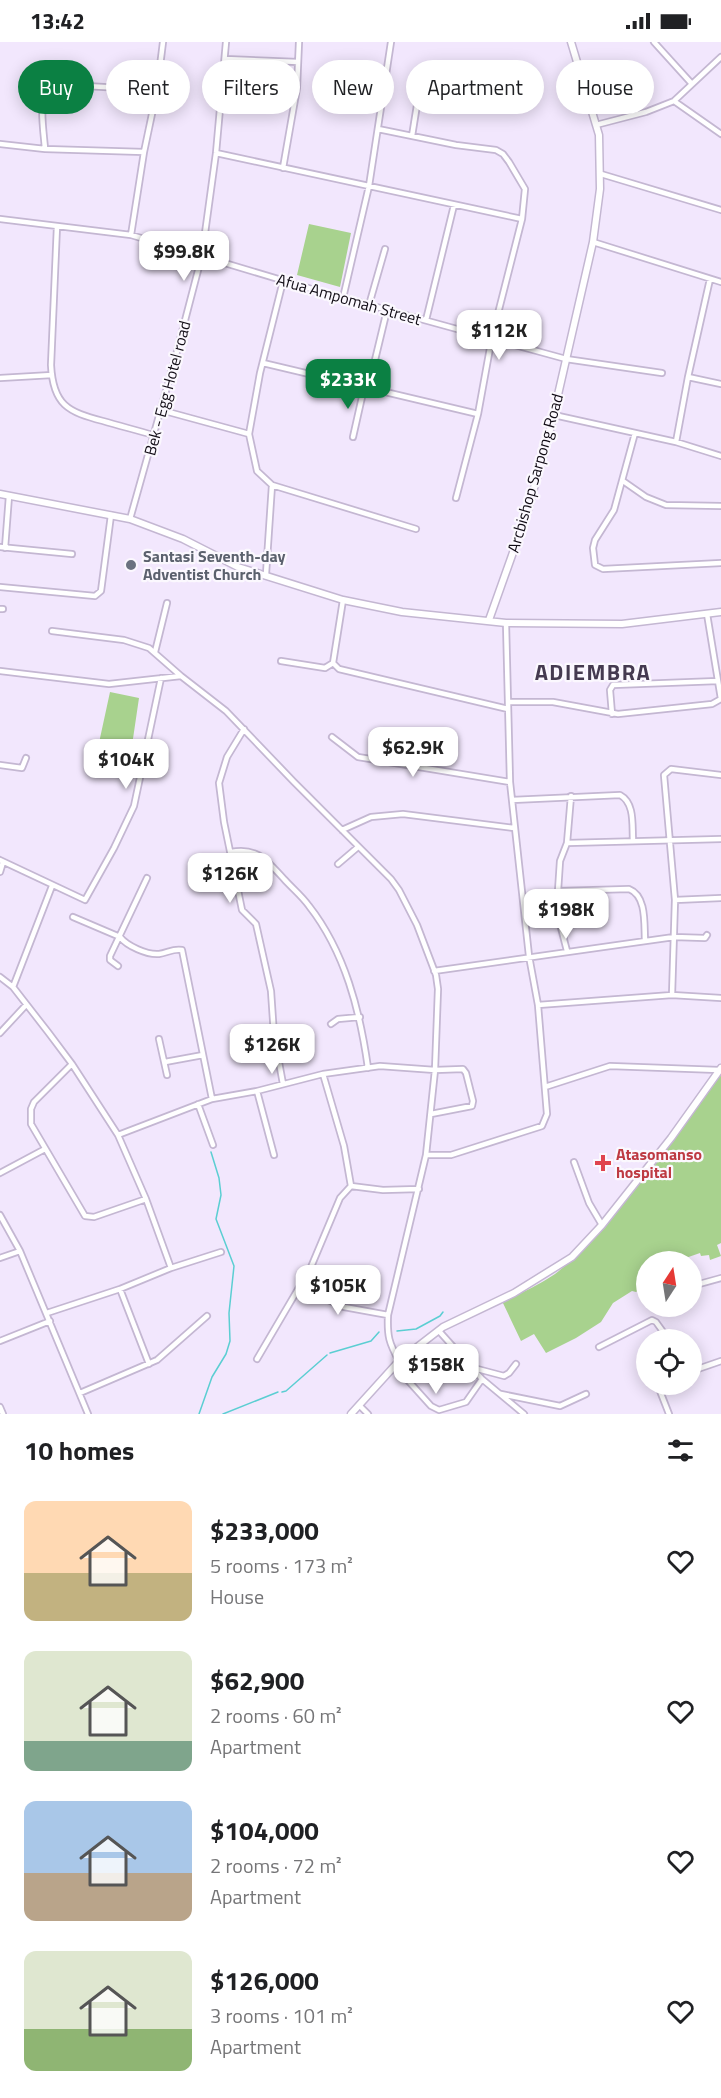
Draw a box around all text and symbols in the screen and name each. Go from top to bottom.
text: 13:42 [30,4,85,38]
chip: Buy [18,60,94,114]
chip: Rent [106,60,190,114]
chip: Filters [202,60,300,114]
chip: New [312,60,394,114]
chip: Apartment [406,60,544,114]
chip: House [556,60,654,114]
pin: $99.8K [135,231,233,282]
text: $99.8K [153,235,215,266]
street label: Afua Ampomah Street [274,267,424,331]
pin: $112K [457,310,541,361]
text: $112K [471,314,527,345]
street label: Bek - Egg Hotel road [137,318,197,458]
pin: $233K [306,359,390,410]
text: $233K [320,363,376,394]
street label: Arcbishop Sarpong Road [501,391,569,555]
place label: Santasi Seventh-day Adventist Church [143,544,286,586]
marker: Santasi Seventh-day Adventist Church [124,558,138,572]
district label: ADIEMBRA [535,655,651,689]
pin: $62.9K [364,727,462,778]
text: $62.9K [382,731,444,762]
pin: $104K [84,739,168,790]
text: $104K [98,743,154,774]
pin: $126K [188,853,272,904]
text: $126K [202,857,258,888]
pin: $198K [524,889,608,940]
text: $198K [538,893,594,924]
pin: $126K [230,1024,314,1075]
text: $126K [244,1028,300,1059]
place label: Atasomanso hospital [616,1142,702,1184]
marker: Atasomanso hospital [594,1154,612,1172]
north arrow [636,1251,702,1317]
map controls [636,1251,702,1395]
pin: $105K [296,1265,380,1316]
text: $105K [310,1269,366,1300]
button: locate [636,1329,702,1395]
pin: $158K [394,1344,478,1395]
text: $158K [408,1348,464,1379]
text: 10 homes [24,1431,134,1470]
icon: filters [664,1434,697,1467]
text: $233,000 [210,1511,319,1550]
icon: home [72,1525,144,1597]
icon: heart [664,1545,697,1578]
text: 5 rooms · 173 m² [210,1550,353,1581]
text: House [210,1581,264,1612]
text: $62,900 [210,1661,304,1700]
icon: home [72,1675,144,1747]
icon: heart [664,1695,697,1728]
text: 2 rooms · 60 m² [210,1700,342,1731]
text: Apartment [210,1731,301,1762]
text: $104,000 [210,1811,319,1850]
icon: home [72,1825,144,1897]
icon: heart [664,1845,697,1878]
text: 2 rooms · 72 m² [210,1850,342,1881]
text: Apartment [210,1881,301,1912]
text: $126,000 [210,1961,319,2000]
icon: home [72,1975,144,2047]
icon: heart [664,1995,697,2028]
text: 3 rooms · 101 m² [210,2000,353,2031]
text: Apartment [210,2031,301,2062]

